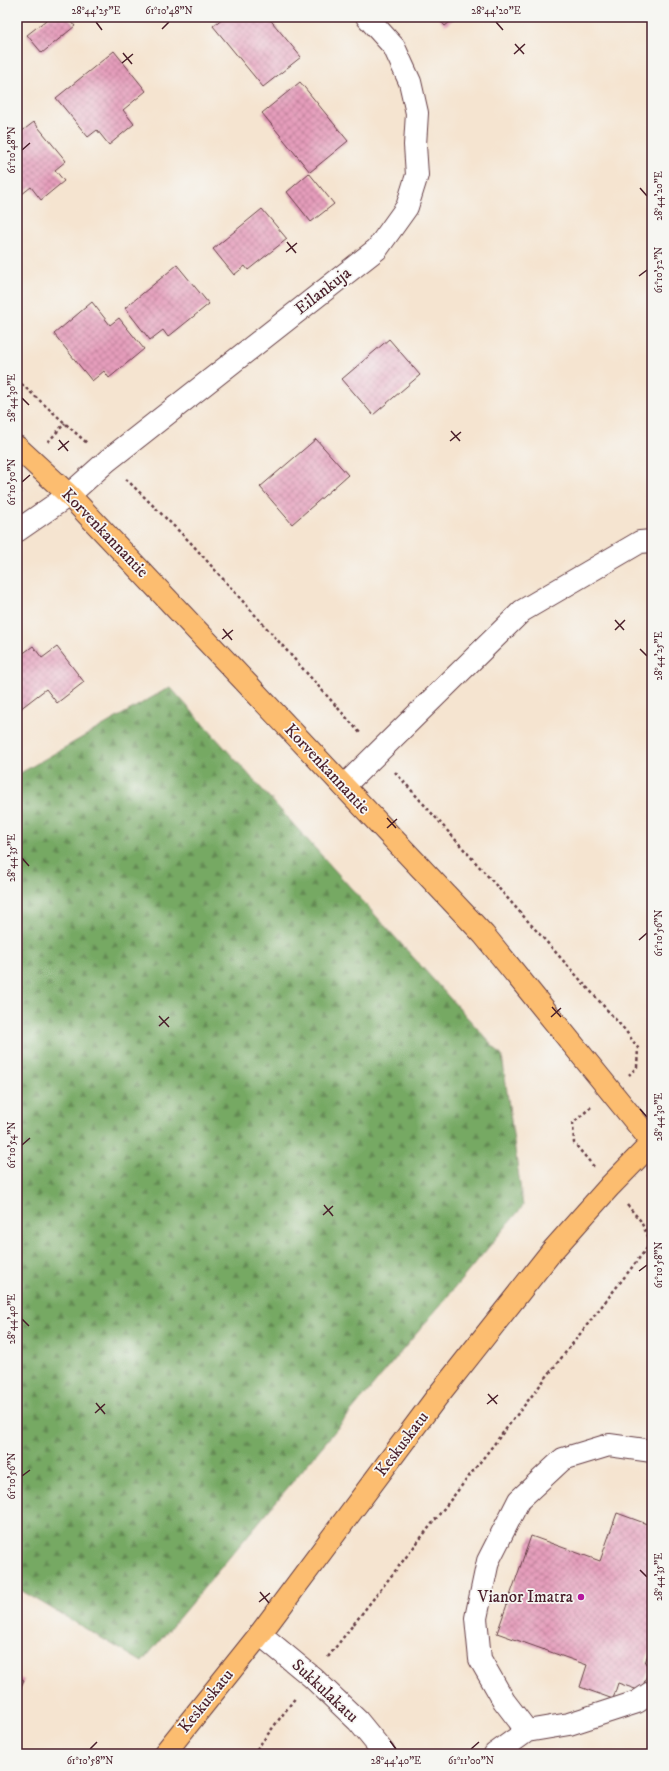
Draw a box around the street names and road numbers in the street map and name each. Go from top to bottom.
street label: Eilankuja [290,262,356,320]
street label: Korvenkannantie [57,484,153,582]
street label: Korvenkannantie [279,719,375,819]
street label: Keskuskatu [370,1407,434,1481]
street label: Sukkulakatu [287,1654,363,1728]
street label: Keskuskatu [174,1665,238,1737]

